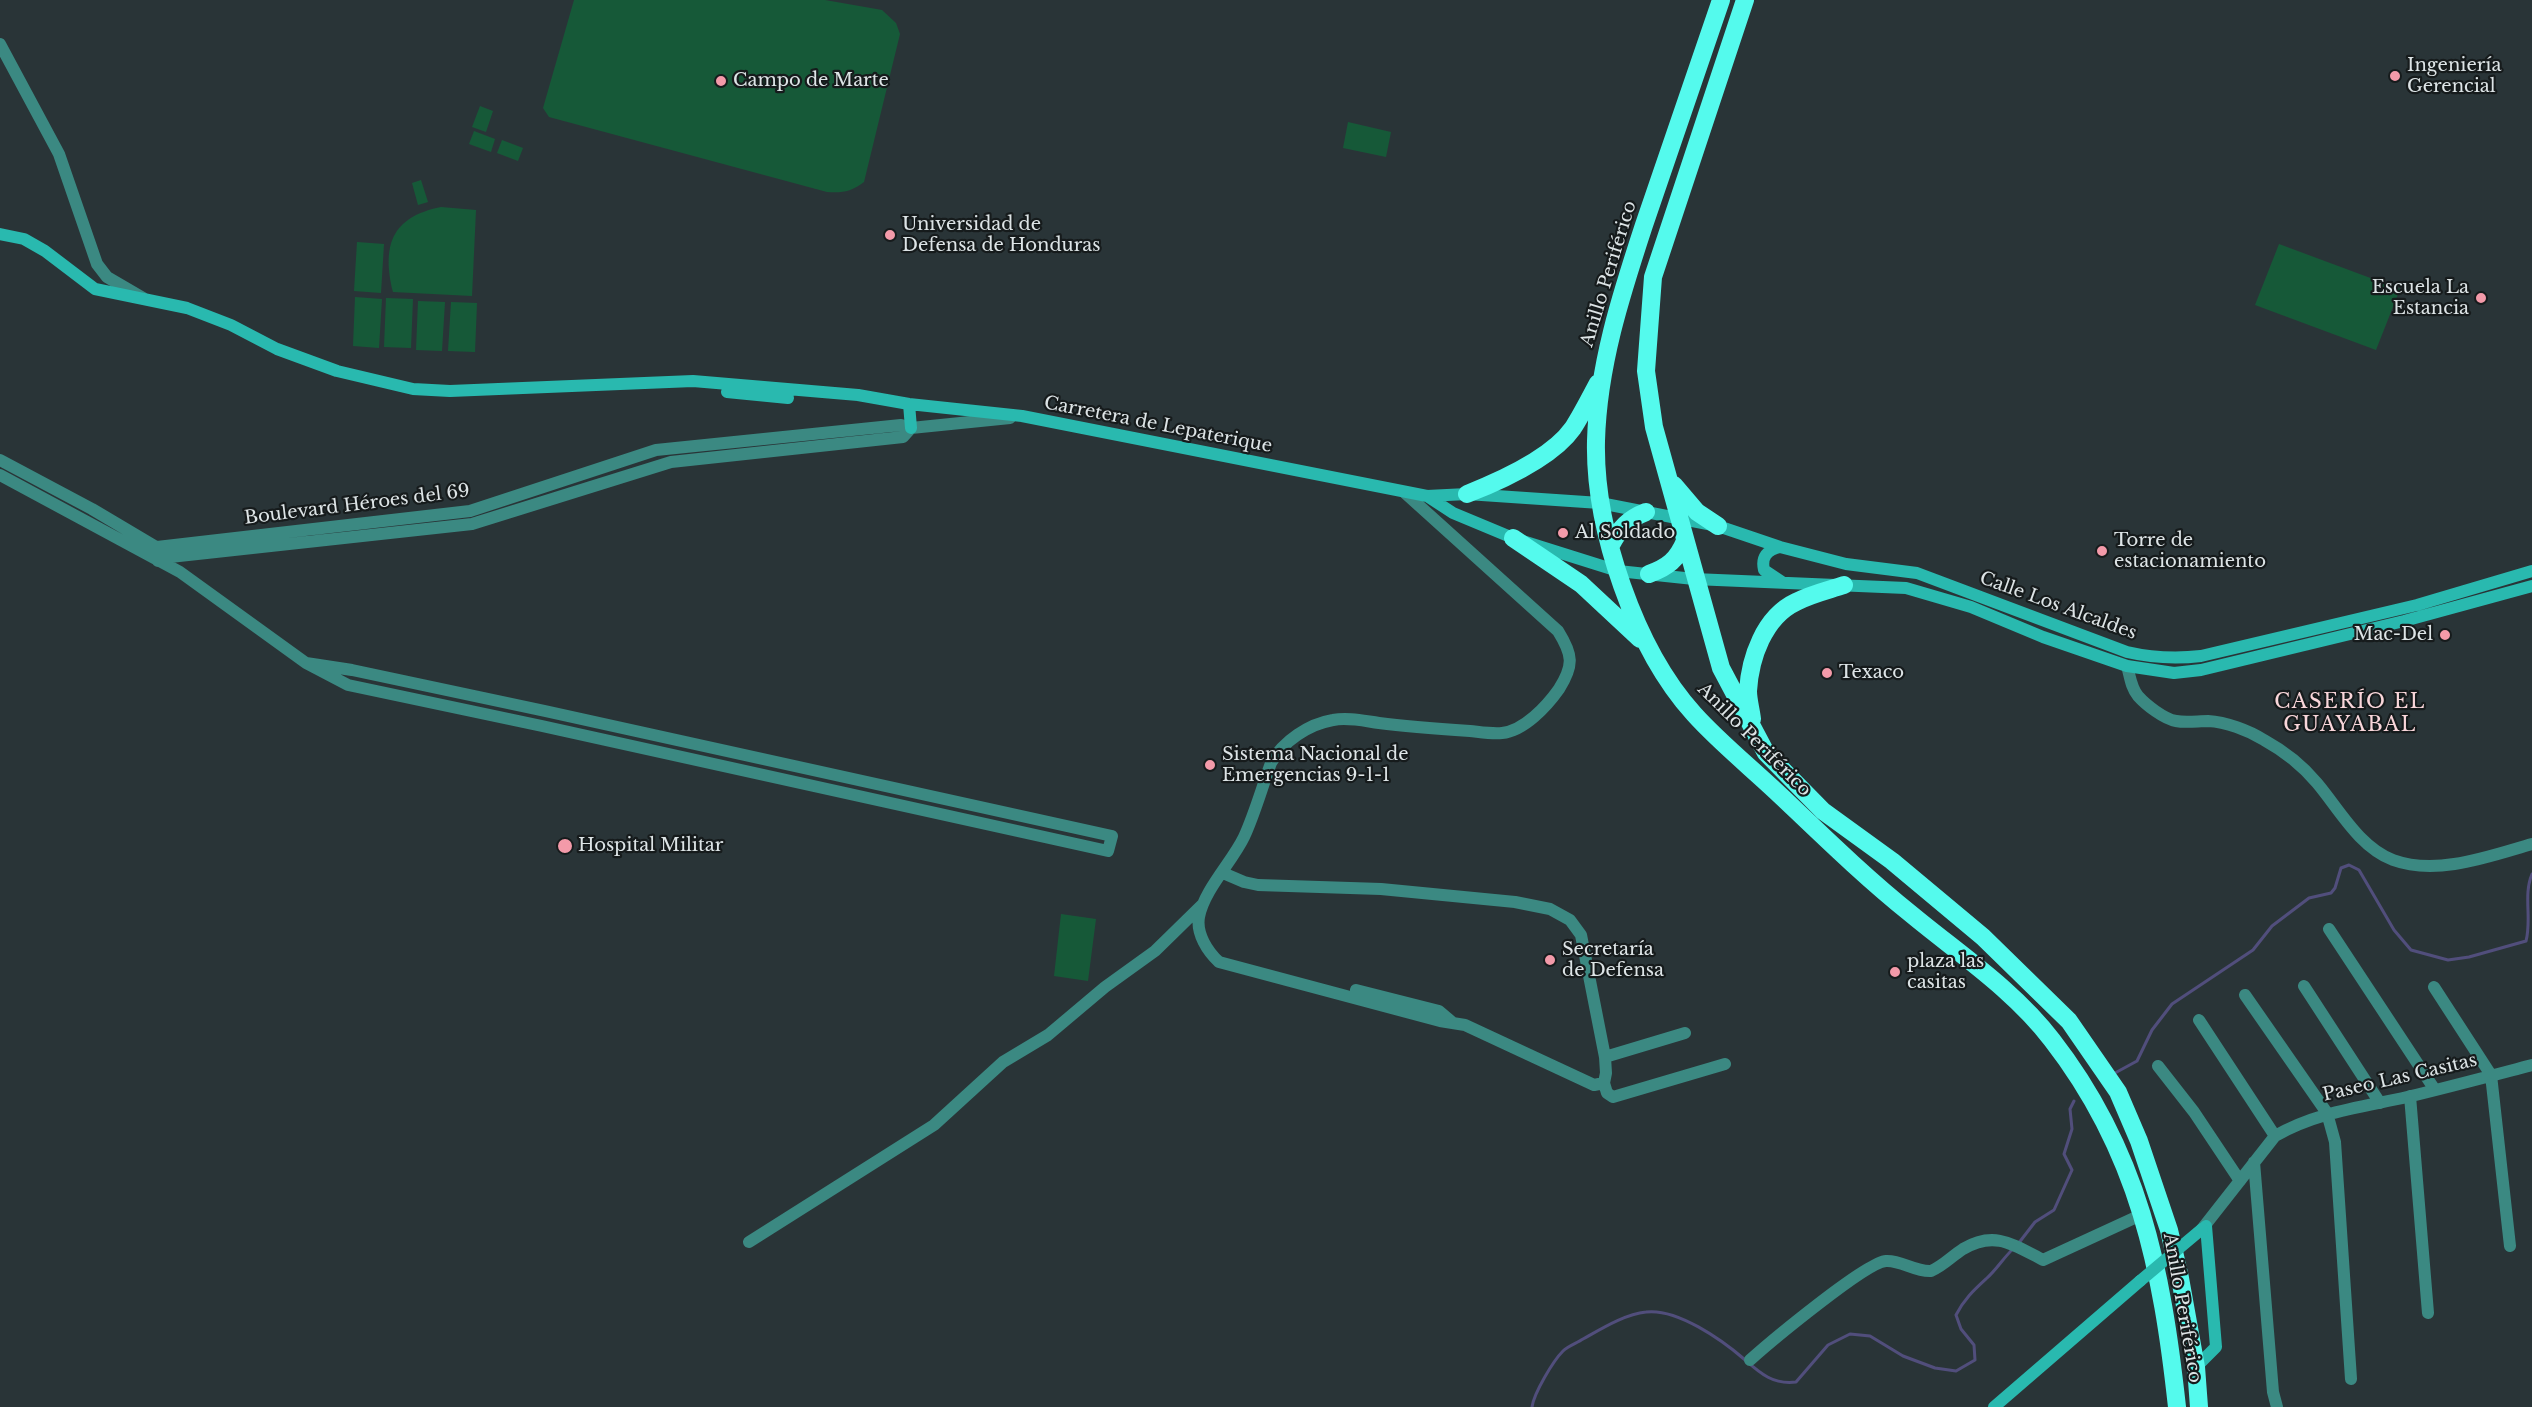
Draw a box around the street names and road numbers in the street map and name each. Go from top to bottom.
street label: Anillo Periférico [1577,198,1641,350]
street label: Carretera de Lepaterique [1042,392,1274,458]
street label: Boulevard Héroes del 69 [243,480,471,530]
street label: Calle Los Alcaldes [1976,568,2140,644]
street label: Anillo Periférico [1693,679,1815,801]
street label: Paseo Las Casitas [2321,1050,2479,1106]
street label: Anillo Periférico [2158,1231,2206,1385]

